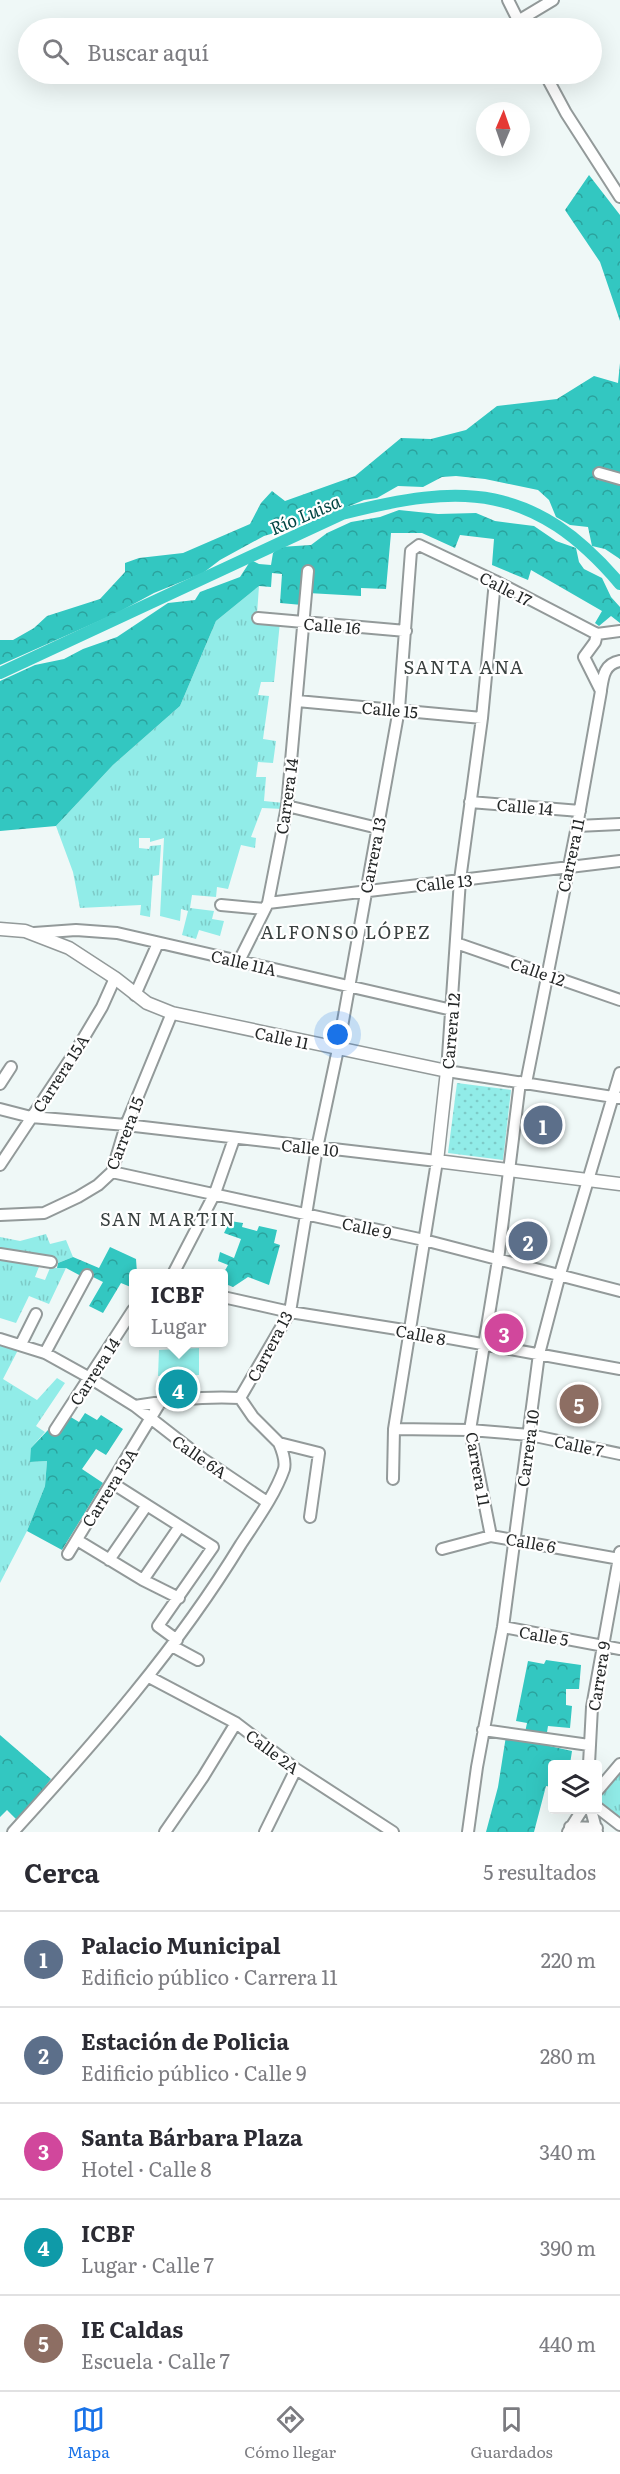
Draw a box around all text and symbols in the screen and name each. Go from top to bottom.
search box [18,18,602,84]
icon: search [39,35,72,68]
text: Buscar aquí [87,35,209,68]
north arrow [476,102,530,156]
water label: Río Luisa [265,487,345,541]
street label: Calle 17 [476,565,536,611]
street label: Calle 16 [303,611,362,639]
district label: SANTA ANA [403,653,525,680]
street label: Calle 15 [361,695,419,723]
street label: Carrera 14 [269,756,303,836]
street label: Calle 14 [496,792,554,820]
street label: Carrera 13 [353,815,391,895]
street label: Carrera 11 [550,815,590,894]
street label: Calle 13 [414,867,474,897]
district label: ALFONSO LÓPEZ [261,918,431,945]
street label: Calle 11A [209,943,279,981]
street label: Calle 12 [507,950,569,992]
street label: Carrera 12 [435,992,465,1070]
street label: Calle 11 [253,1020,312,1055]
your location [323,1020,352,1049]
street label: Carrera 15A [26,1029,94,1117]
street label: Carrera 15 [99,1093,149,1173]
pin: 1 [524,1102,562,1148]
street label: Calle 10 [280,1132,340,1162]
district label: SAN MARTIN [100,1205,236,1232]
street label: Calle 9 [340,1210,394,1244]
pin: 2 [508,1218,548,1264]
popup [129,1269,228,1347]
text: ICBF [150,1277,205,1310]
street label: Carrera 13 [240,1306,298,1386]
text: Lugar [150,1310,207,1340]
pin: 3 [484,1310,524,1356]
street label: Calle 8 [394,1317,448,1351]
street label: Carrera 14 [63,1332,125,1410]
pin: 4 [158,1366,198,1412]
pin: 5 [560,1382,598,1426]
street label: Carrera 10 [510,1408,544,1488]
street label: Calle 6A [168,1428,232,1484]
street label: Calle 7 [552,1428,606,1462]
street label: Carrera 11 [461,1430,497,1509]
street label: Carrera 13A [75,1443,143,1531]
street label: Calle 6 [504,1526,558,1558]
street label: Calle 5 [517,1619,571,1651]
street label: Carrera 9 [581,1639,615,1713]
street label: Calle 2A [241,1723,305,1779]
map controls [548,1760,602,1814]
button: layers [548,1760,602,1814]
text: Cerca [24,1852,100,1891]
text: 5 resultados [483,1856,596,1886]
text: Palacio Municipal [81,1928,281,1961]
text: 1 [39,1944,48,1974]
text: 220 m [541,1944,596,1974]
text: Edificio público · Carrera 11 [81,1961,338,1991]
text: Estación de Policia [81,2024,289,2057]
text: 2 [38,2040,49,2070]
text: 280 m [540,2040,596,2070]
text: Edificio público · Calle 9 [81,2057,306,2087]
text: Santa Bárbara Plaza [81,2120,303,2153]
text: 3 [38,2136,49,2166]
text: 340 m [539,2136,596,2166]
text: Hotel · Calle 8 [81,2153,212,2183]
text: ICBF [81,2216,135,2249]
text: 4 [37,2232,50,2262]
text: 390 m [540,2232,596,2262]
text: Lugar · Calle 7 [81,2249,214,2279]
text: IE Caldas [81,2312,183,2345]
text: 5 [38,2328,49,2358]
text: 440 m [539,2328,596,2358]
text: Escuela · Calle 7 [81,2345,230,2375]
tab: Mapa [67,2403,110,2463]
tab: Cómo llegar [244,2403,336,2463]
tab: Guardados [470,2403,553,2463]

